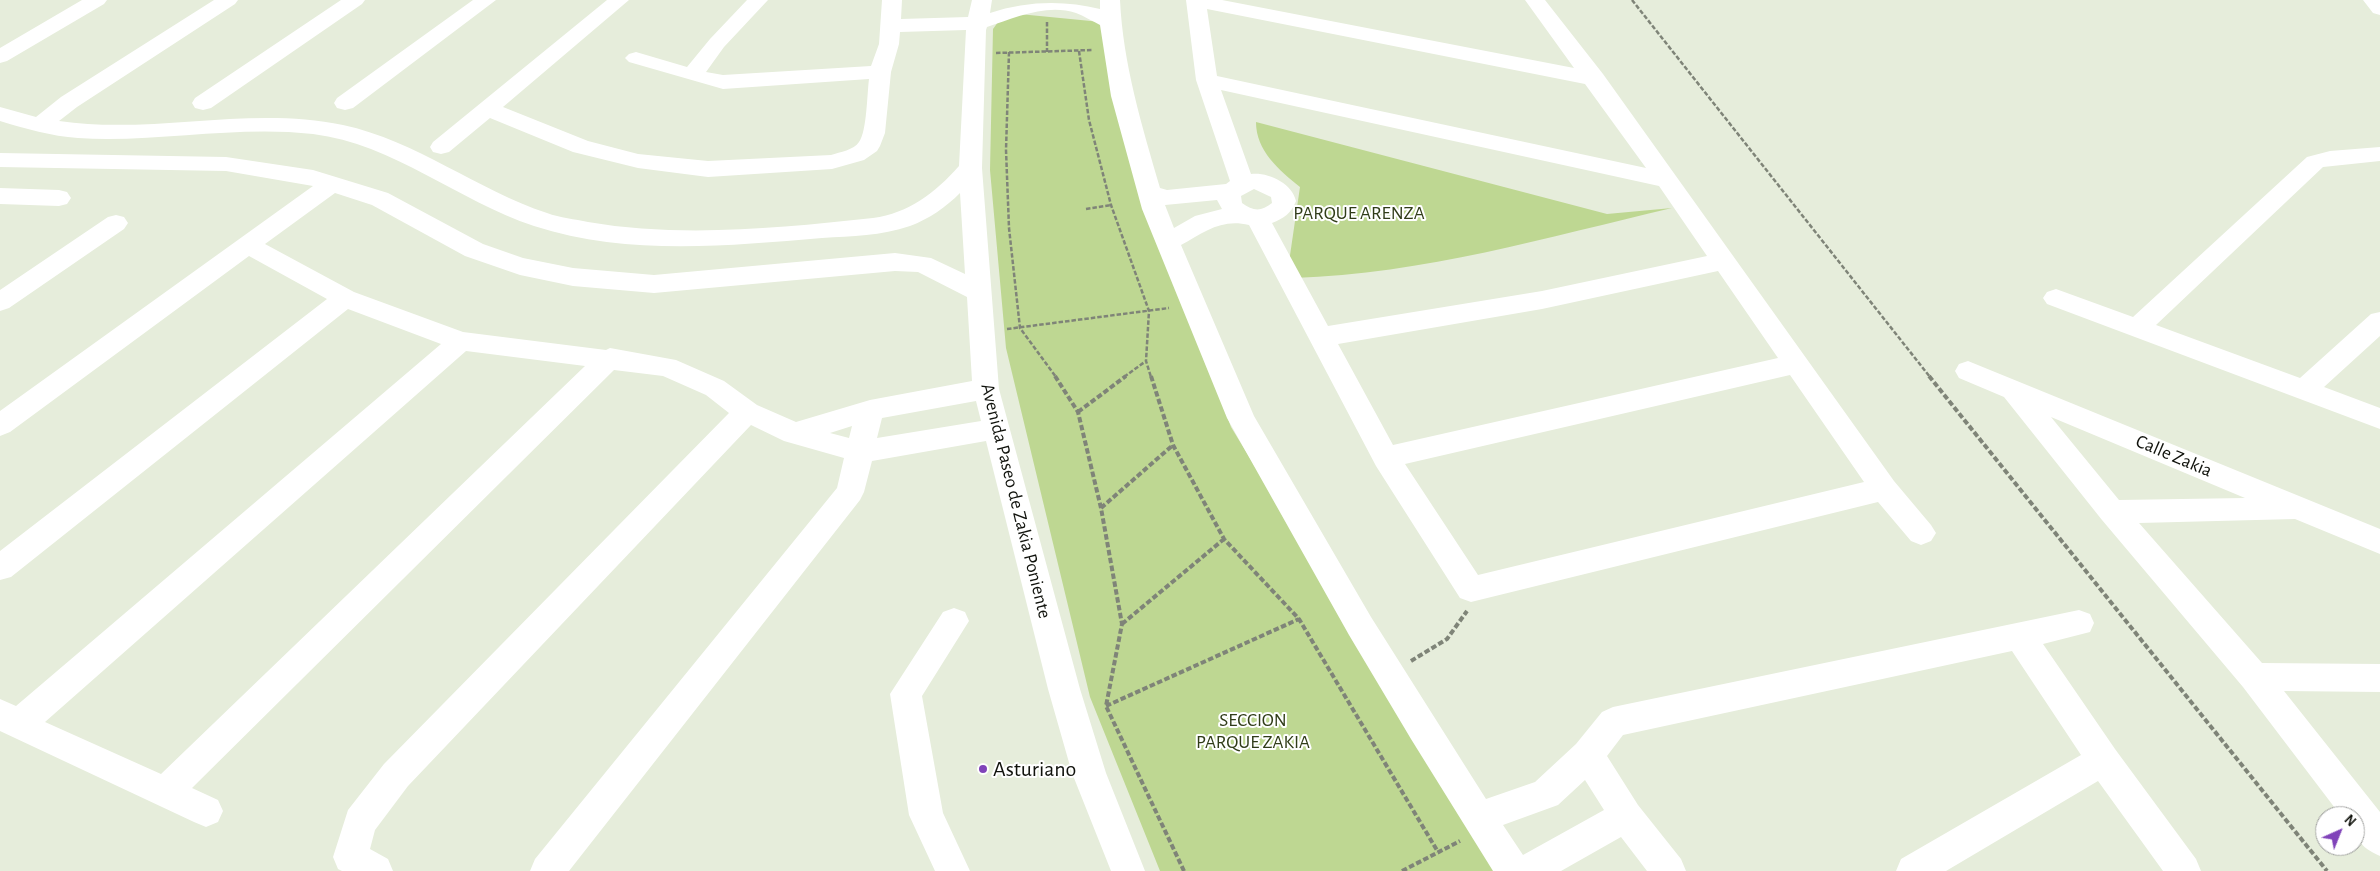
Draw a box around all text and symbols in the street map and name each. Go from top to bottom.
park label: PARQUE ARENZA [1293,202,1425,224]
street label: Avenida Paseo de Zakia Poniente [976,381,1056,621]
street label: Calle Zakia [2132,430,2216,482]
park label: SECCION PARQUE ZAKIA [1196,709,1310,753]
place label: Asturiano [993,756,1076,782]
marker: Asturiano [977,763,989,775]
north arrow [2315,806,2365,856]
text: N [2341,813,2358,829]

